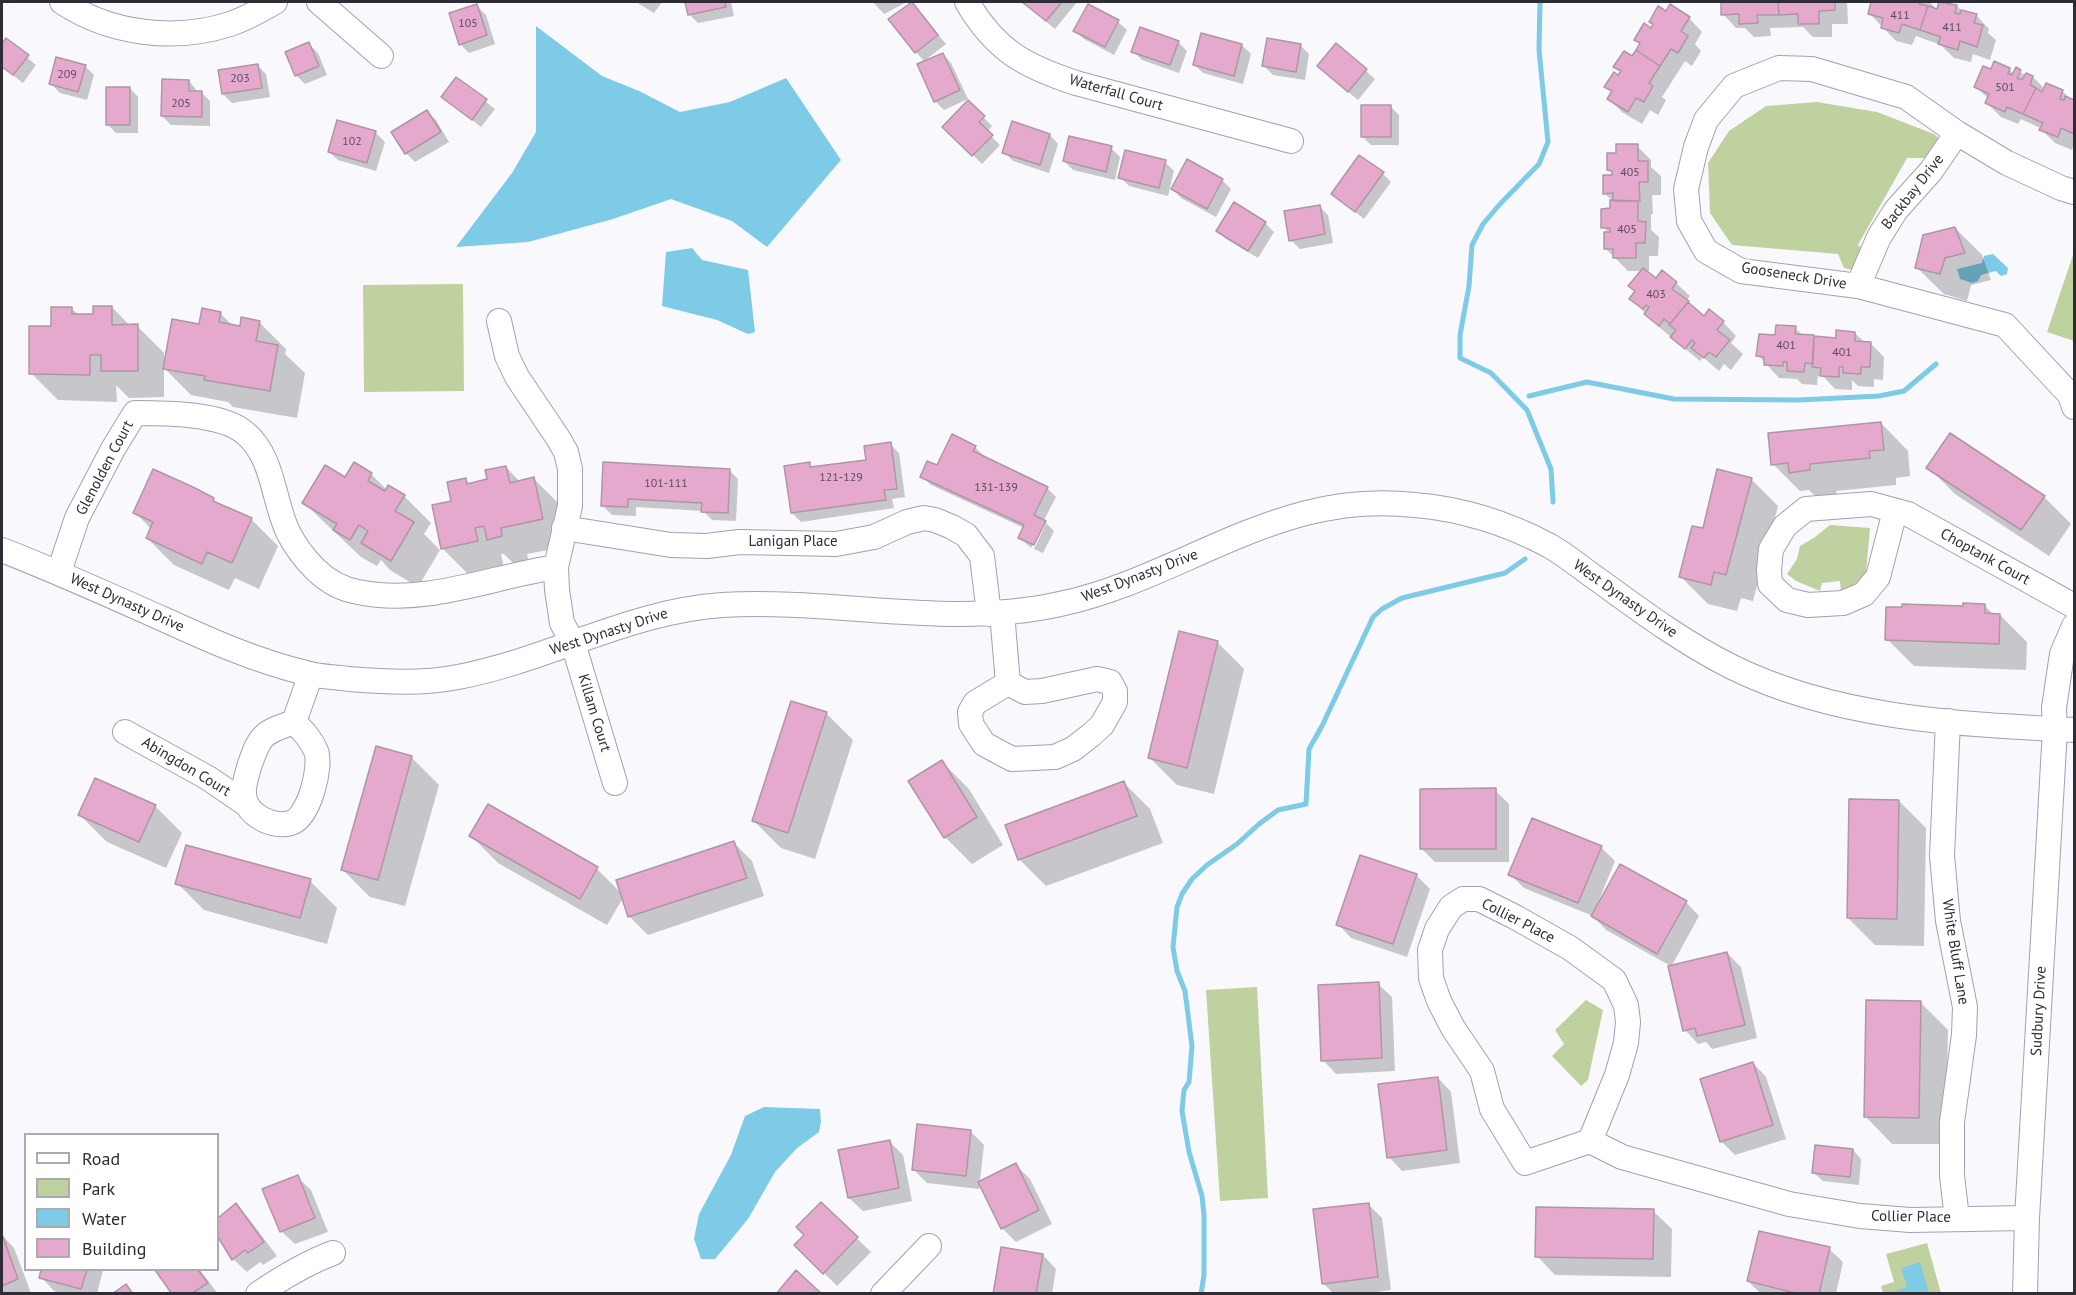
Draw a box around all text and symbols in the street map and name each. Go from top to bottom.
house number: 411 [1890,9,1910,23]
house number: 105 [458,17,478,31]
house number: 411 [1942,21,1962,35]
house number: 209 [57,68,77,82]
street label: Waterfall Court [1067,71,1165,115]
house number: 203 [230,72,250,86]
house number: 501 [1995,81,2015,95]
house number: 205 [171,97,191,111]
house number: 102 [342,135,362,149]
street label: Backbay Drive [1878,151,1948,233]
house number: 405 [1620,166,1640,180]
house number: 405 [1617,223,1637,237]
street label: Gooseneck Drive [1740,259,1848,293]
house number: 403 [1646,288,1666,302]
house number: 401 [1776,339,1796,353]
house number: 401 [1832,346,1852,360]
street label: Glenolden Court [73,418,137,518]
house number: 121-129 [819,471,863,485]
house number: 101-111 [644,477,688,491]
house number: 131-139 [974,481,1018,495]
street label: Choptank Court [1937,525,2033,589]
street label: Lanigan Place [748,533,838,551]
street label: West Dynasty Drive [1079,546,1201,606]
street label: West Dynasty Drive [1569,556,1681,642]
street label: West Dynasty Drive [67,570,187,636]
street label: West Dynasty Drive [548,604,670,660]
street label: Killam Court [574,672,614,754]
street label: Abingdon Court [138,733,234,801]
street label: Collier Place [1478,895,1558,947]
street label: White Bluff Lane [1938,898,1972,1006]
street label: Sudbury Drive [2028,966,2050,1056]
legend [24,1133,219,1271]
text: Road [82,1147,120,1170]
text: Park [82,1177,115,1200]
text: Water [82,1207,126,1230]
street label: Collier Place [1871,1207,1951,1227]
text: Building [82,1237,146,1260]

